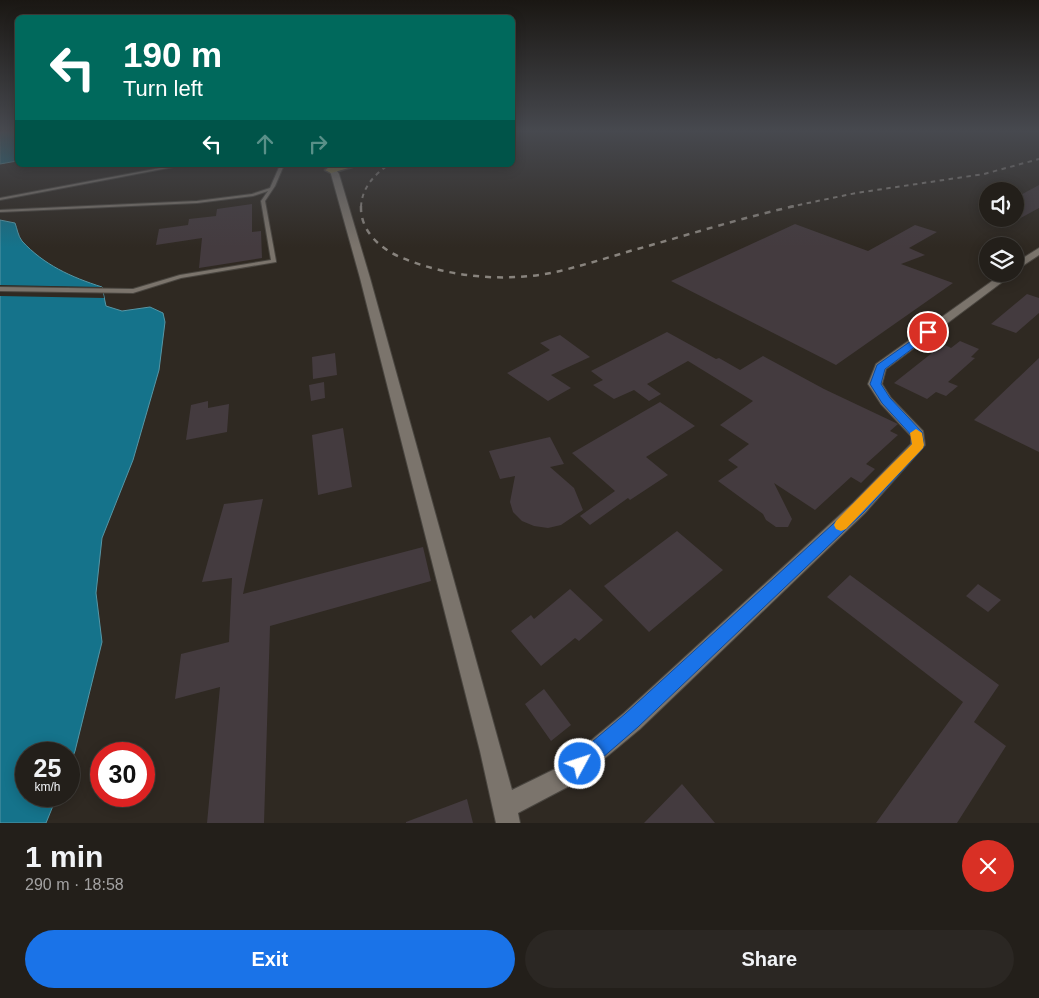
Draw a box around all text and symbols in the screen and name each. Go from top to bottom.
icon: left [40,35,105,100]
text: 190 m [123,35,222,74]
text: Turn left [123,76,203,101]
icon: left [198,130,226,158]
icon: ahead [251,130,279,158]
icon: right [304,130,332,158]
map controls [979,182,1024,282]
button: sound [979,182,1024,227]
button: layers [979,237,1024,282]
pin [907,311,949,353]
icon: arrive [914,318,942,346]
position arrow [553,737,605,789]
speed limit sign: 30 [90,742,155,807]
text: 25 [34,754,61,782]
text: km/h [34,780,61,794]
text: 1 min [25,840,103,873]
button: close [962,840,1014,892]
text: 290 m · 18:58 [25,876,124,893]
button: Exit [25,930,515,988]
button: Share [525,930,1014,988]

